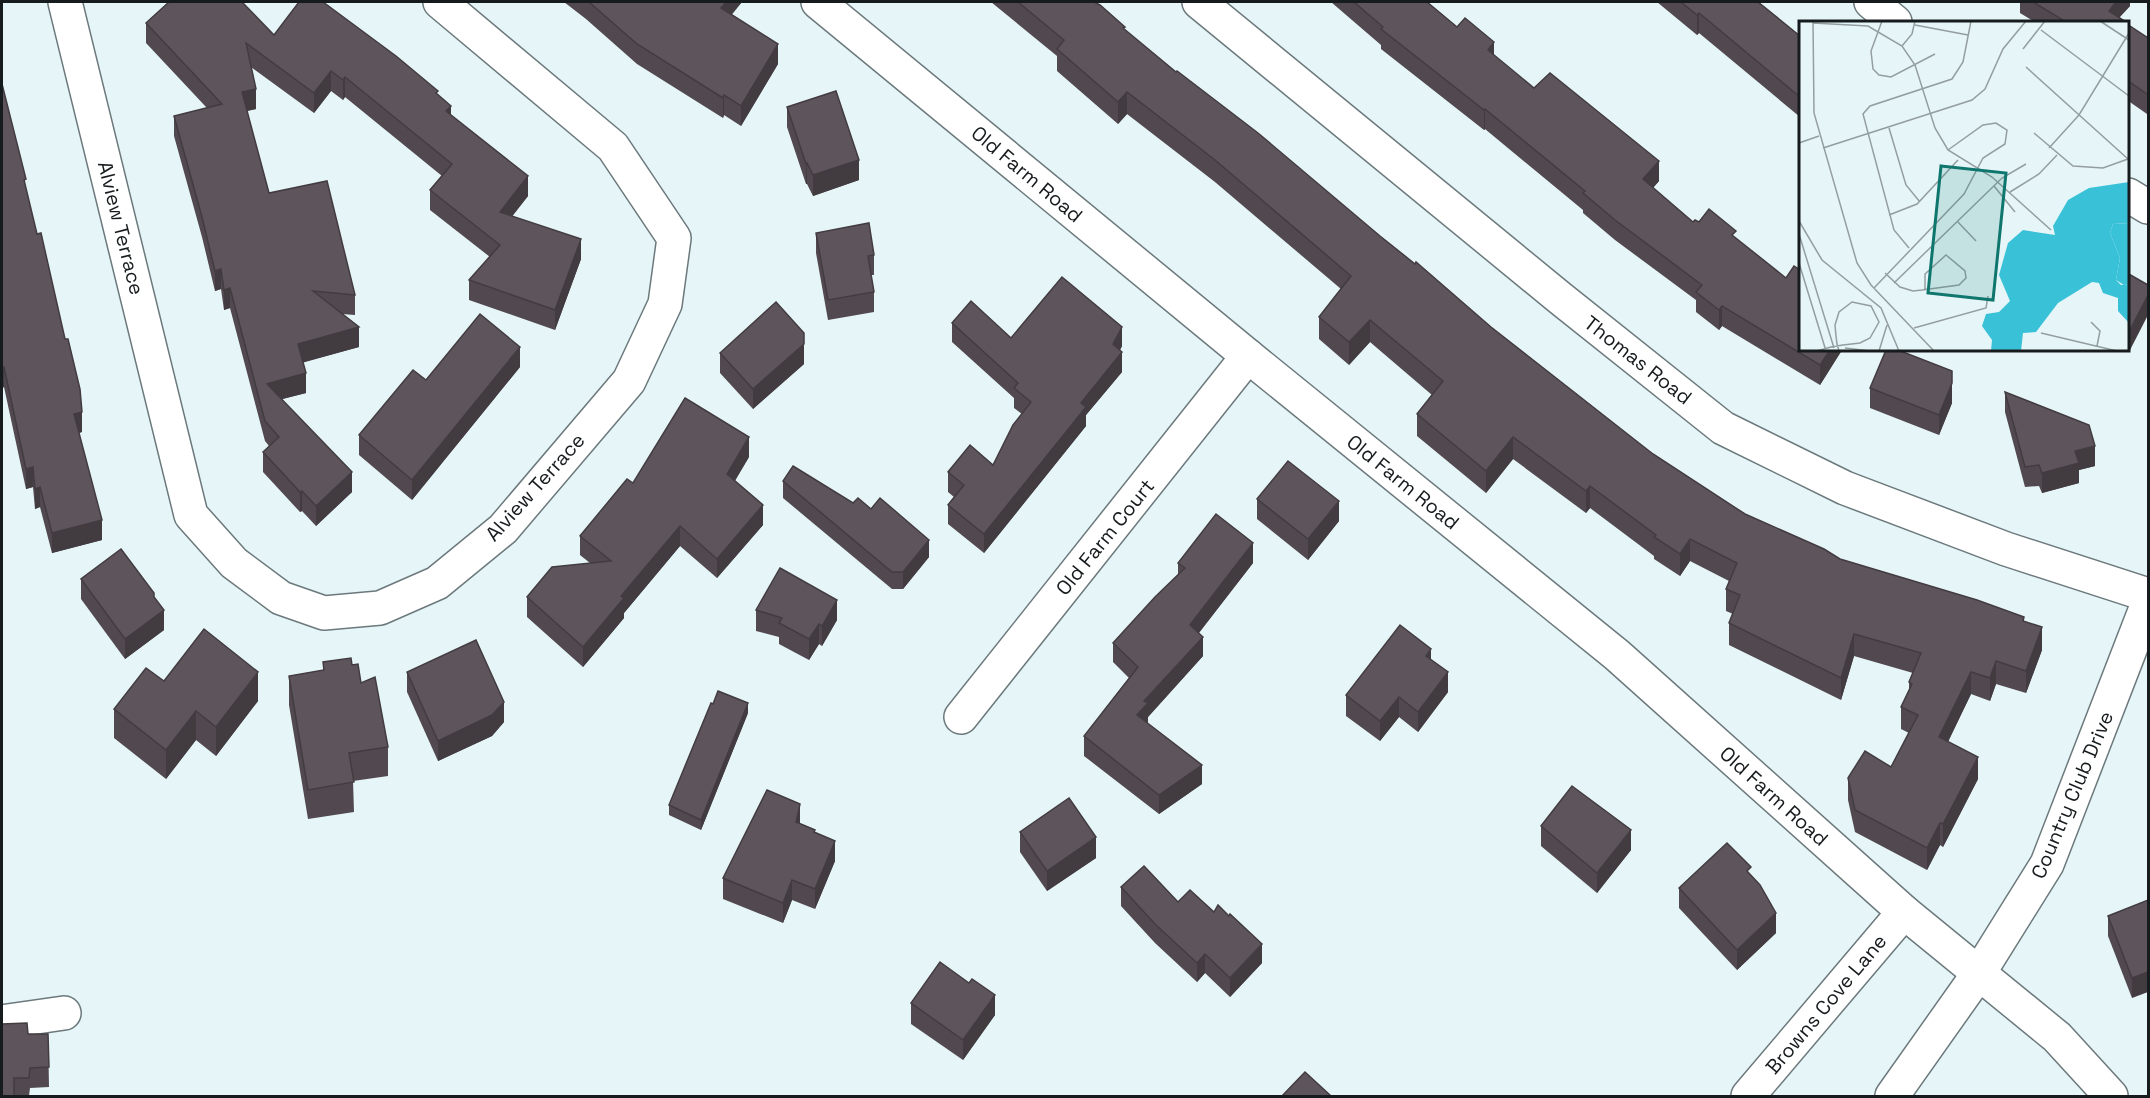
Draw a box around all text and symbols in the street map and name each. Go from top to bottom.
inset map [1799,21,2129,351]
street label: Old Farm Road [966,120,1088,228]
street label: Alview Terrace [92,158,150,298]
street label: Thomas Road [1579,310,1697,410]
street label: Alview Terrace [480,427,590,547]
street label: Old Farm Road [1341,429,1465,535]
street label: Old Farm Court [1050,473,1160,601]
street label: Country Club Drive [2025,707,2119,883]
street label: Old Farm Road [1714,740,1834,852]
street label: Browns Cove Lane [1760,929,1892,1079]

